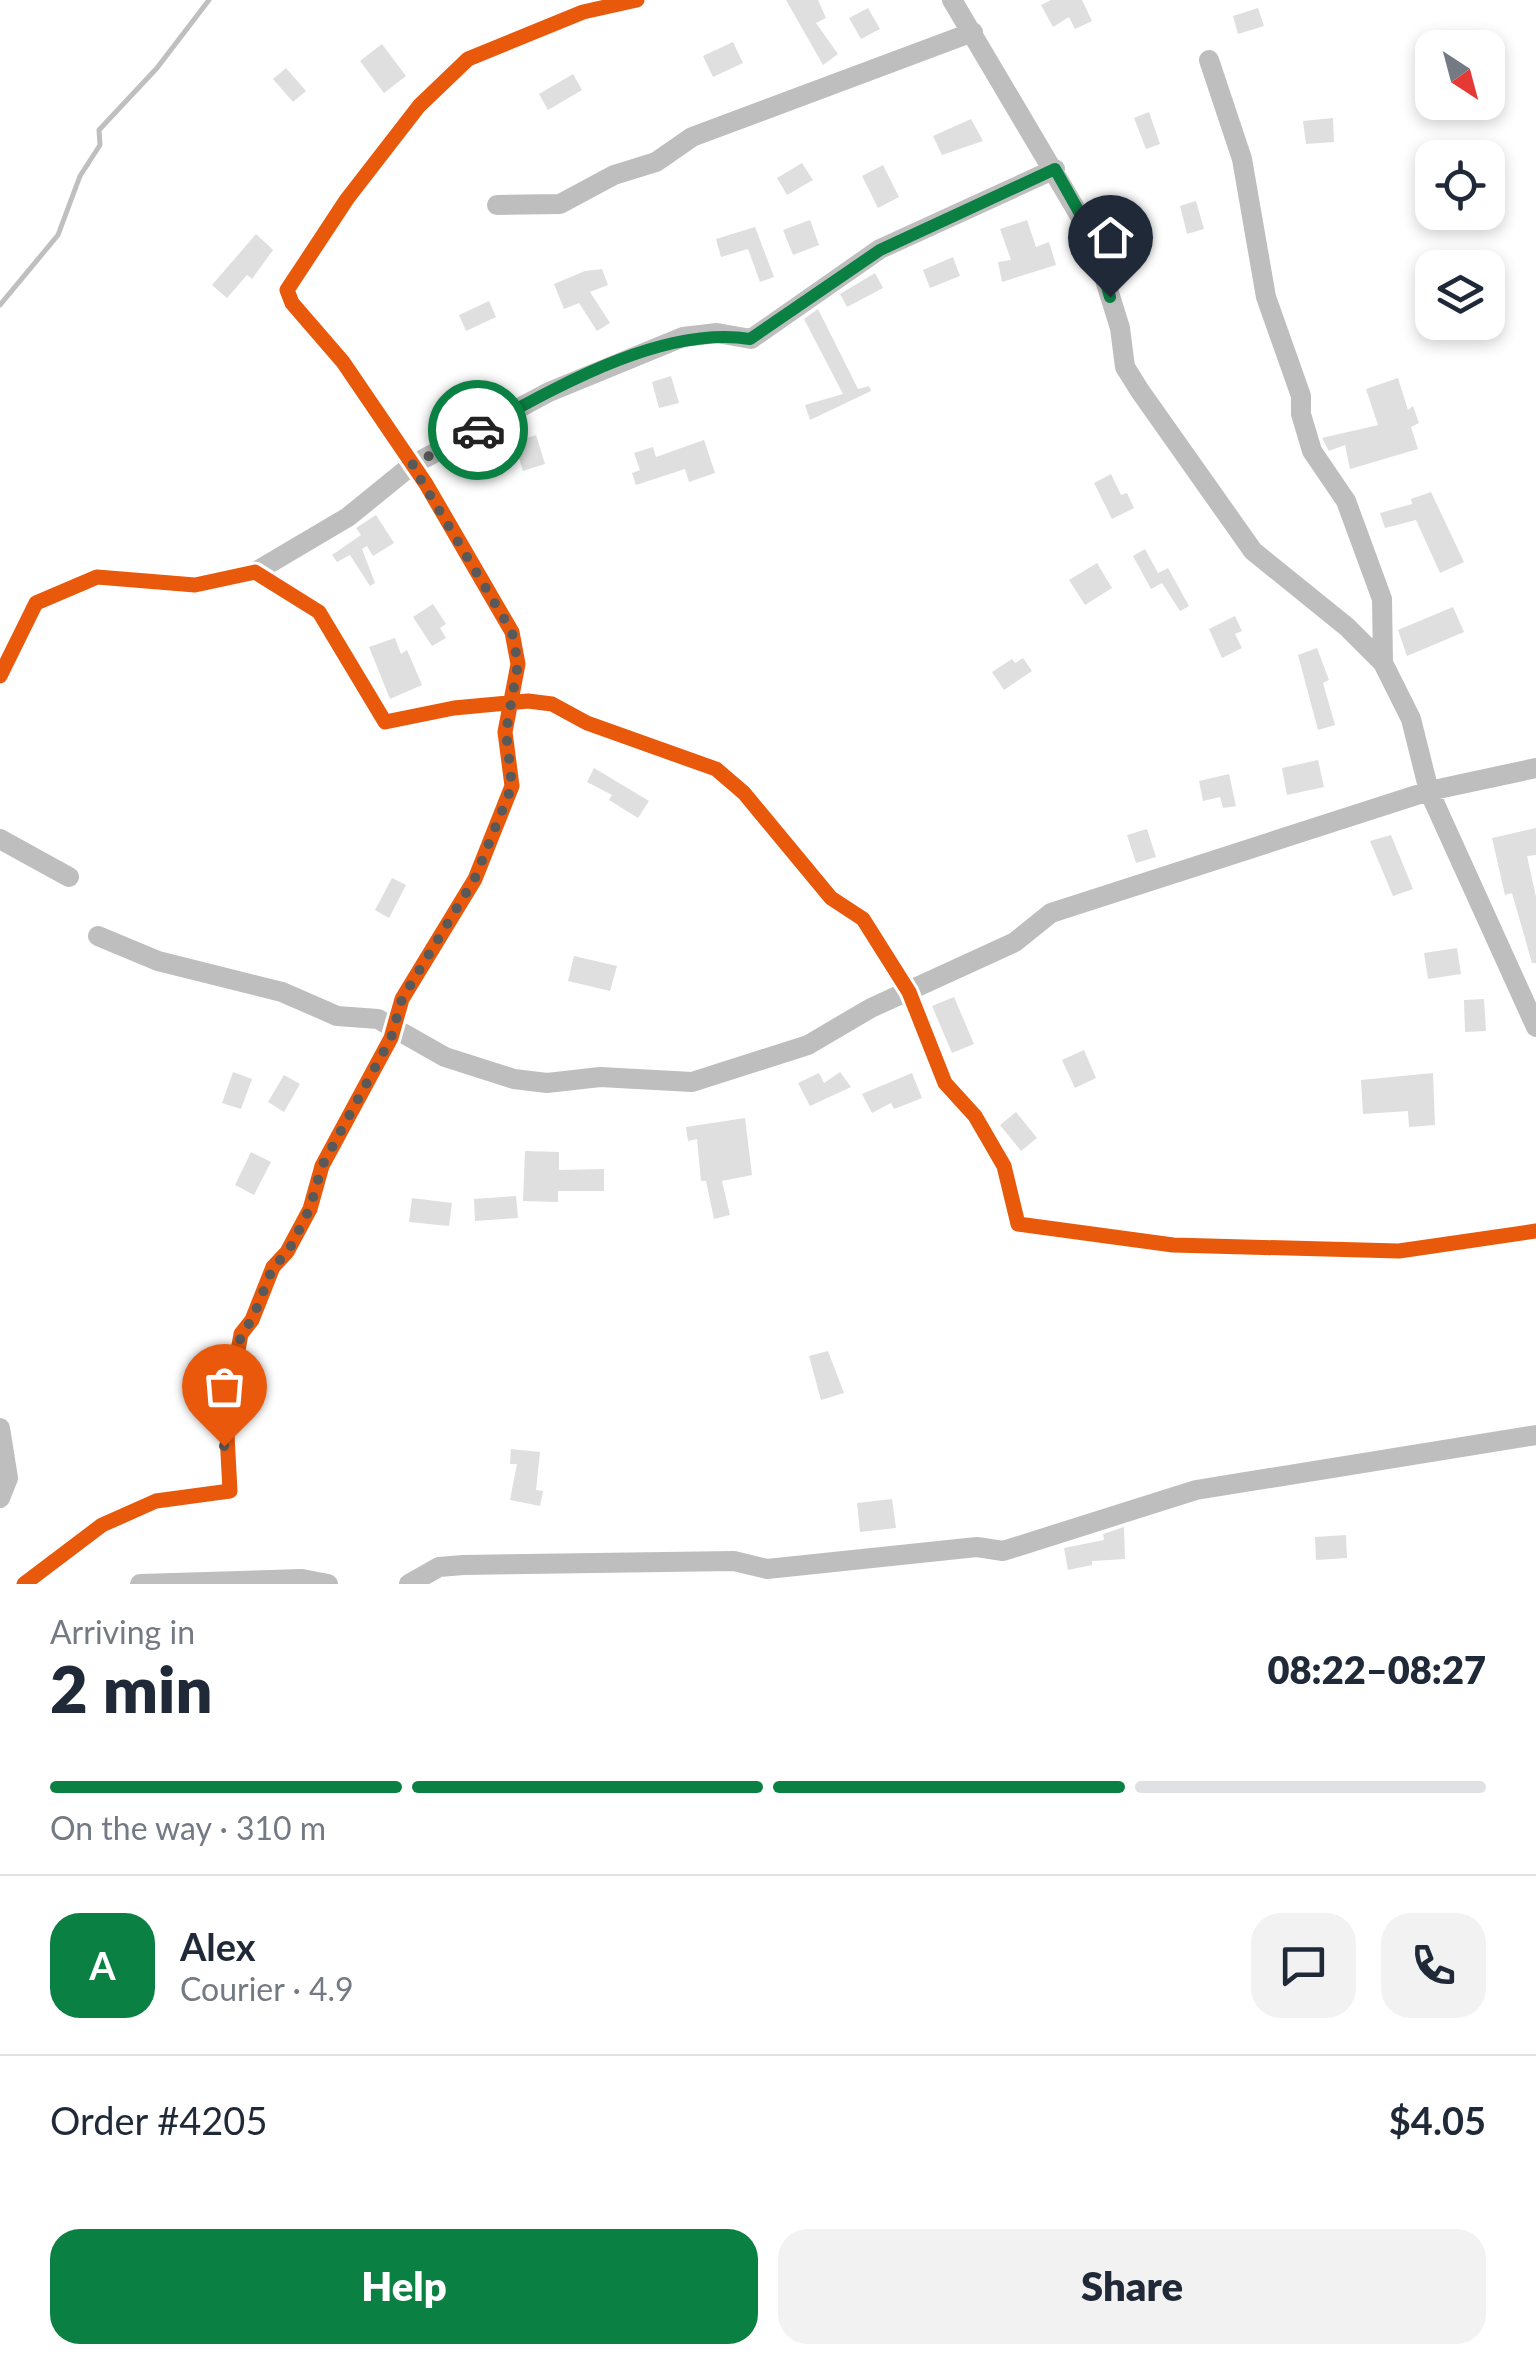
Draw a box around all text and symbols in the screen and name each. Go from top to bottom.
north arrow [1415,30,1505,120]
map controls [1415,30,1505,340]
button: locate [1415,140,1505,230]
pin [1068,195,1153,298]
icon: home [1083,210,1138,265]
button: layers [1415,250,1505,340]
courier [428,380,528,480]
icon: car [451,403,506,458]
pin [182,1344,267,1447]
icon: bag [197,1359,252,1414]
text: Arriving in [50,1612,195,1651]
text: 08:22–08:27 [1267,1646,1486,1692]
text: 2 min [50,1649,212,1727]
text: On the way · 310 m [50,1808,326,1847]
button: chat [1251,1913,1356,2018]
button: phone [1381,1913,1486,2018]
text: Alex [180,1923,256,1969]
text: A [89,1942,116,1988]
text: Courier · 4.9 [180,1969,354,2008]
text: Order #4205 [50,2097,267,2143]
text: $4.05 [1389,2097,1486,2143]
button: Help [50,2229,758,2344]
button: Share [778,2229,1486,2344]

